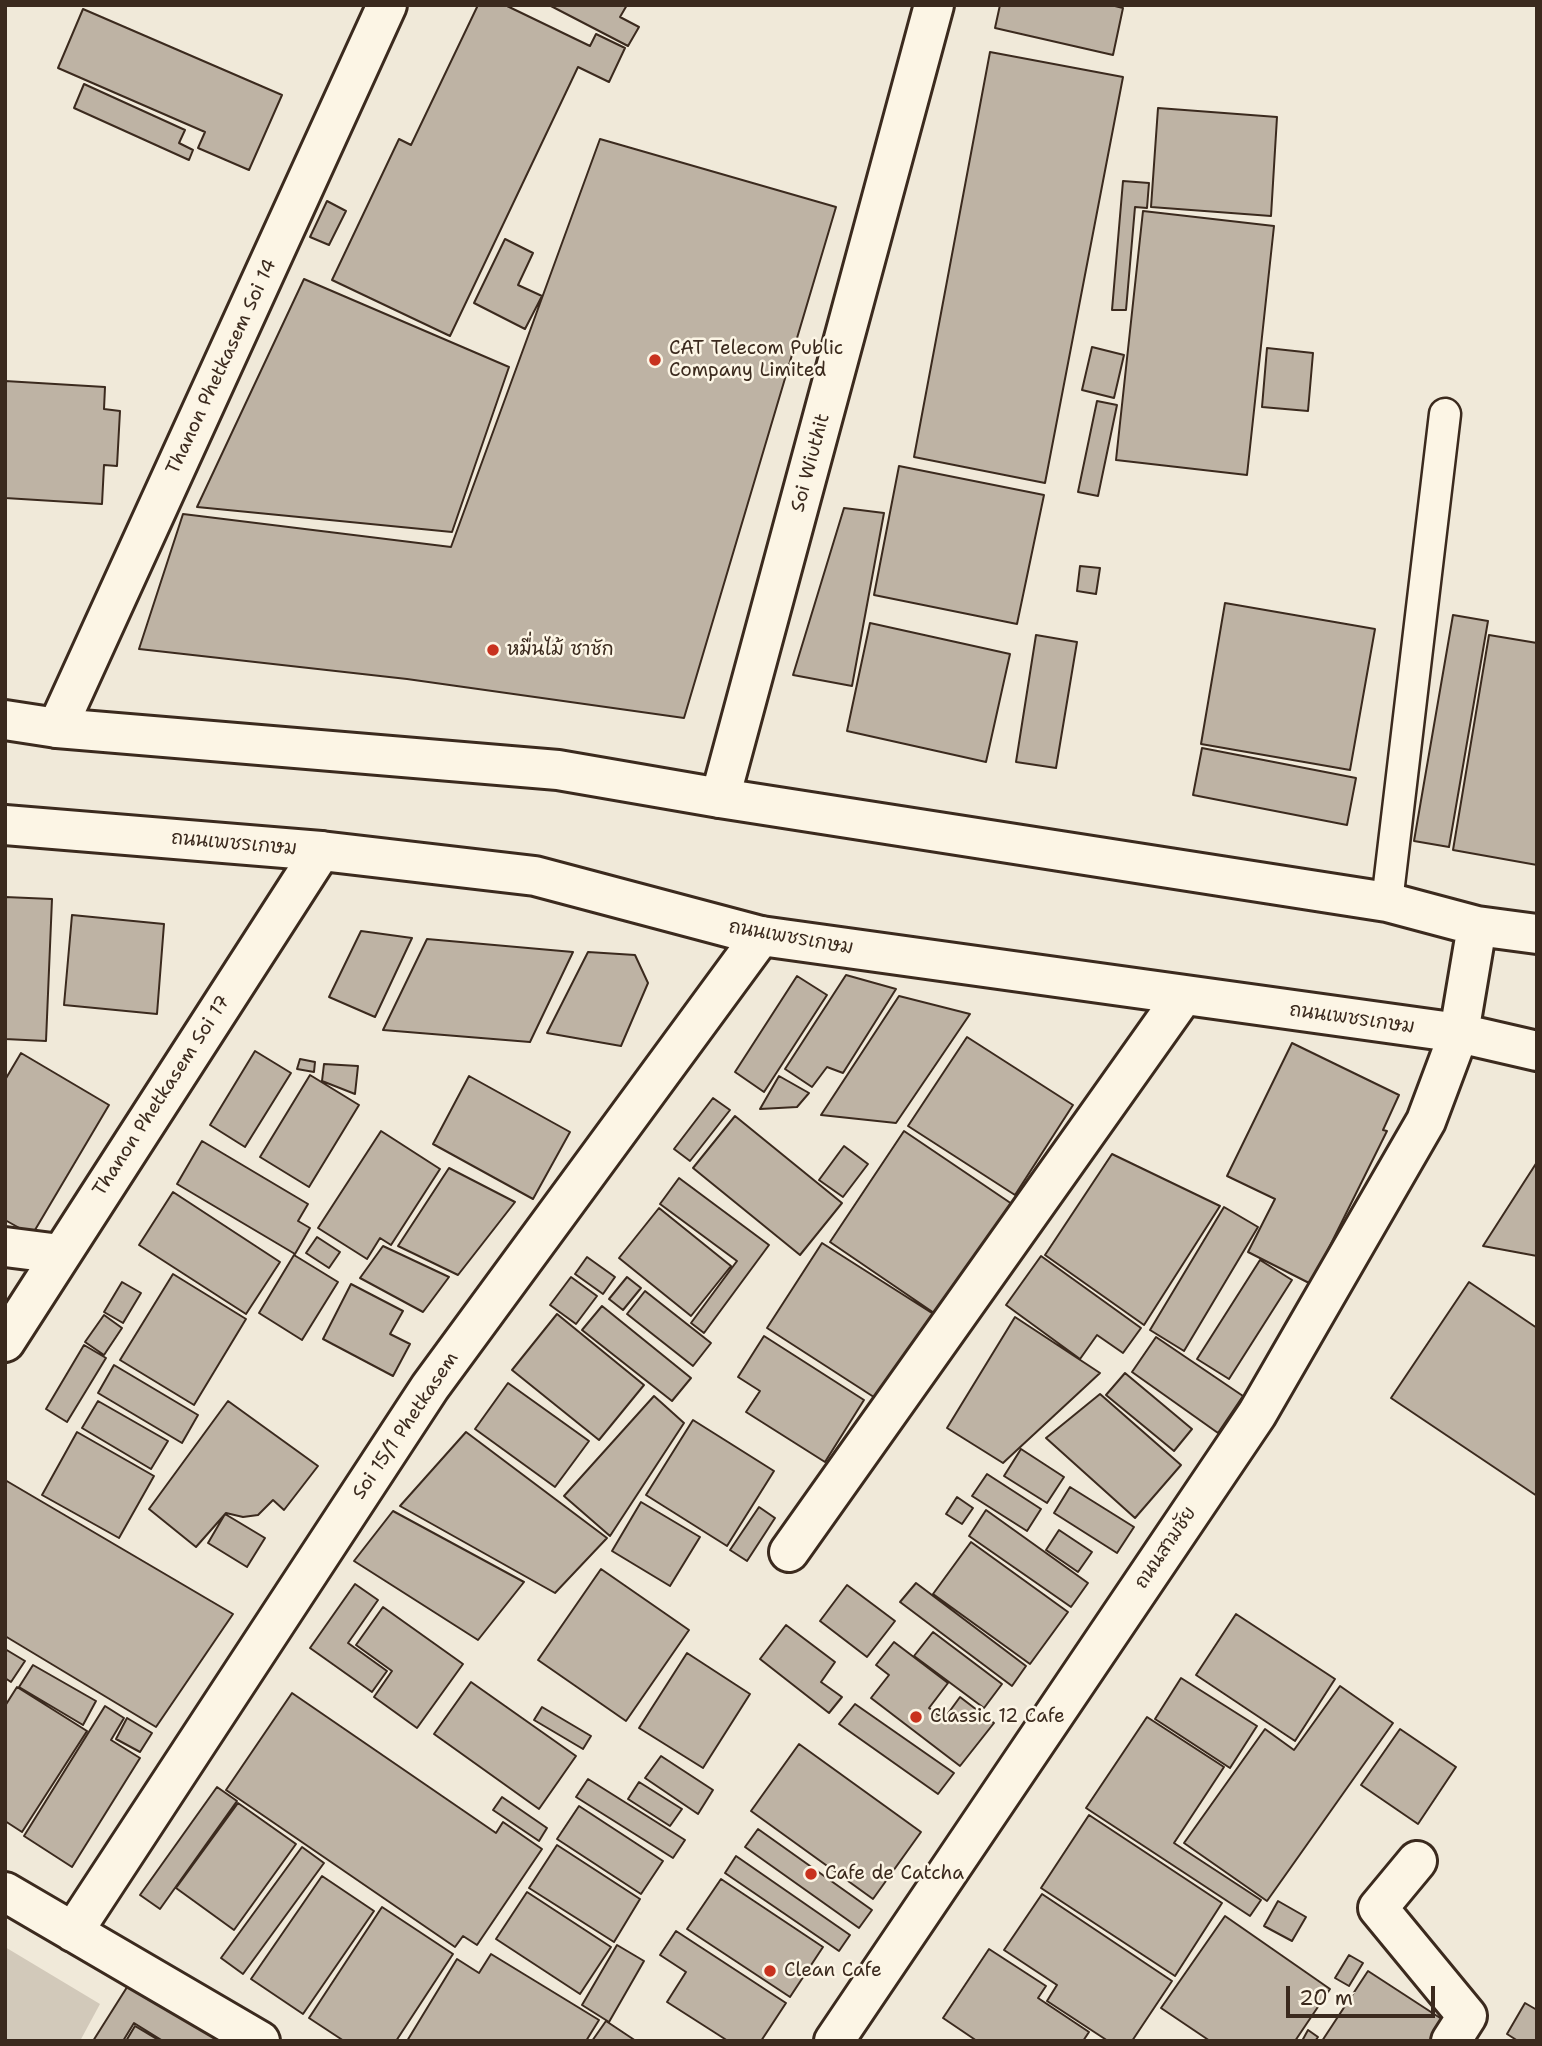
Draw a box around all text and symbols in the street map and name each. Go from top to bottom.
street label: Thanon Phetkasem Soi 14 [162,256,282,478]
place label: CAT Telecom Public Company Limited [669,338,843,382]
marker: CAT Telecom Public Company Limited [647,352,663,368]
street label: Soi Wiuthit [787,411,835,515]
place label: หมื่นไม้ ชาชัก [507,639,614,661]
marker: หมื่นไม้ ชาชัก [485,642,501,658]
street label: ถนนเพชรเกษม [170,827,298,861]
street label: ถนนเพชรเกษม [727,916,855,960]
street label: Thanon Phetkasem Soi 17 [89,991,235,1201]
street label: ถนนเพชรเกษม [1288,999,1416,1039]
street label: Soi 15/1 Phetkasem [348,1348,464,1504]
street label: ถนนสามชัย [1130,1503,1202,1593]
place label: Classic 12 Cafe [930,1706,1065,1728]
marker: Classic 12 Cafe [908,1709,924,1725]
place label: Cafe de Catcha [825,1863,964,1885]
marker: Cafe de Catcha [803,1866,819,1882]
place label: Clean Cafe [784,1960,882,1982]
marker: Clean Cafe [762,1963,778,1979]
scale bar [1290,1972,1439,2016]
text: 20 m [1299,1984,1353,2012]

